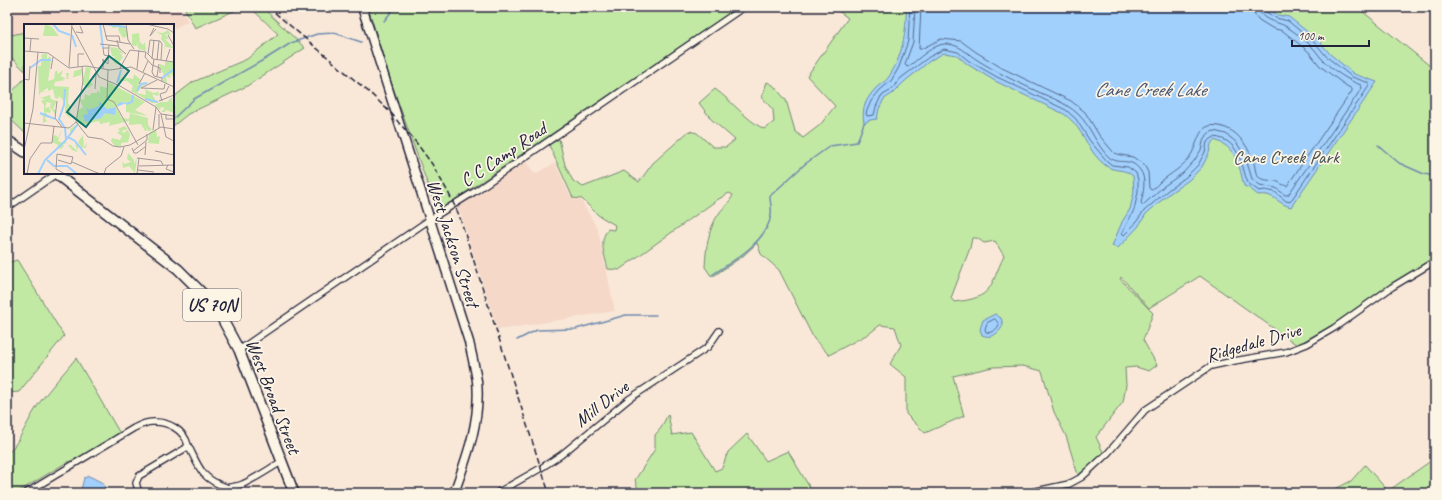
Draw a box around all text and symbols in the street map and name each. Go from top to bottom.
scale bar [1292,22,1369,48]
inset map [24,24,174,174]
text: 100 m [1298,28,1325,44]
water label: Cane Creek Lake [1095,77,1209,102]
street label: C C Camp Road [456,116,553,193]
park label: Cane Creek Park [1233,145,1340,169]
street label: West Jackson Street [421,177,486,313]
road number: US 70N [183,289,241,321]
street label: Ridgedale Drive [1203,318,1305,368]
street label: West Broad Street [240,335,307,459]
street label: Mill Drive [570,374,635,432]

